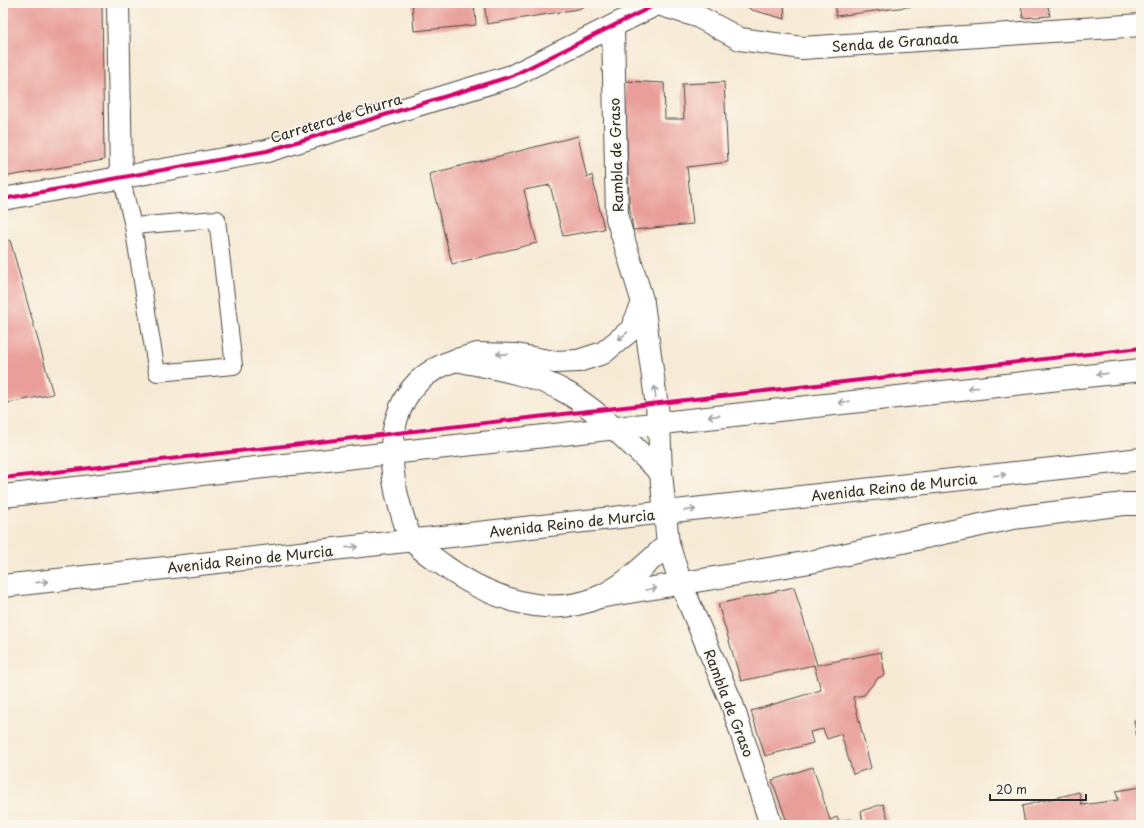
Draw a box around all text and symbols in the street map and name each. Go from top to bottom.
street label: Senda de Granada [831,27,959,57]
street label: Carretera de Churra [268,88,405,148]
street label: Rambla de Graso [604,97,628,212]
one-way arrow [618,331,629,340]
one-way arrow [496,350,509,358]
one-way arrow [1096,370,1109,378]
one-way arrow [967,384,980,392]
one-way arrow [651,386,658,399]
one-way arrow [838,398,851,406]
one-way arrow [708,412,721,420]
street label: Avenida Reino de Murcia [810,468,978,506]
one-way arrow [993,471,1006,479]
street label: Avenida Reino de Murcia [488,504,656,542]
one-way arrow [683,506,696,513]
street label: Avenida Reino de Murcia [166,540,334,578]
one-way arrow [345,543,358,551]
one-way arrow [35,578,48,586]
one-way arrow [644,585,657,593]
street label: Rambla de Graso [699,646,759,760]
scale bar [990,776,1086,802]
text: 20 m [996,780,1027,798]

